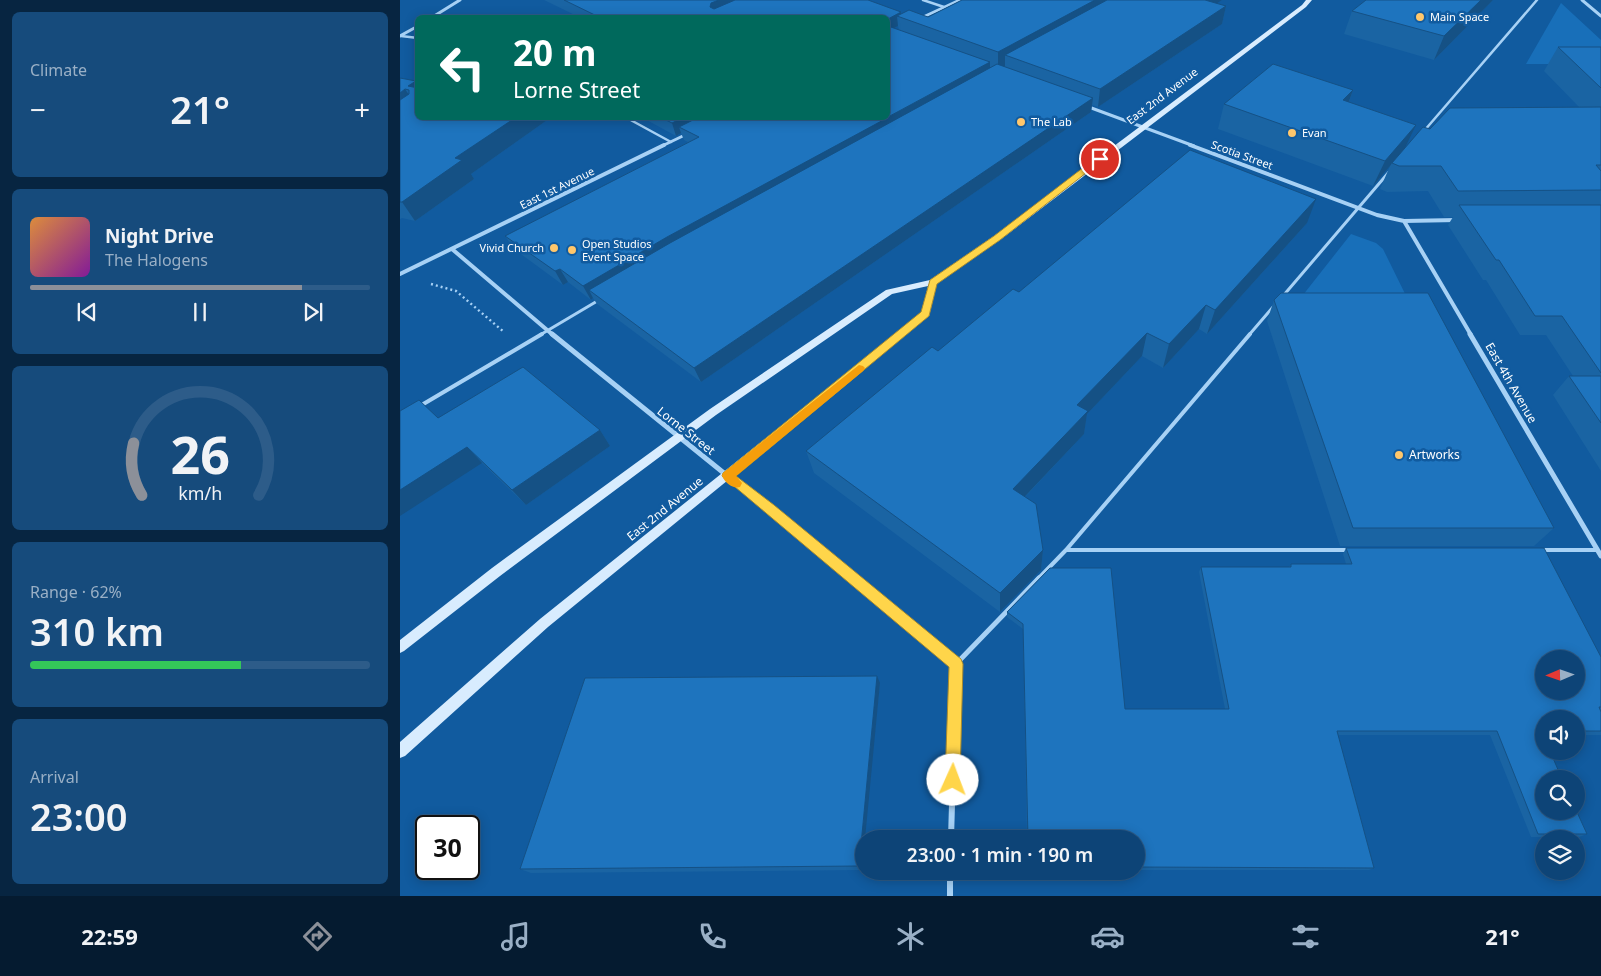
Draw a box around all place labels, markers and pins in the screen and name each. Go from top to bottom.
place label: Main Space [1430,9,1489,24]
marker: Main Space [1414,11,1426,23]
place label: The Lab [1031,114,1072,129]
marker: The Lab [1015,116,1027,128]
place label: Evan [1302,125,1327,140]
marker: Evan [1286,127,1298,139]
pin [1079,138,1121,180]
place label: Open Studios Event Space [582,236,652,264]
place label: Vivid Church [480,240,544,255]
marker: Vivid Church [548,242,560,254]
marker: Open Studios Event Space [566,244,578,256]
place label: Artworks [1409,446,1460,463]
marker: Artworks [1393,449,1405,461]

